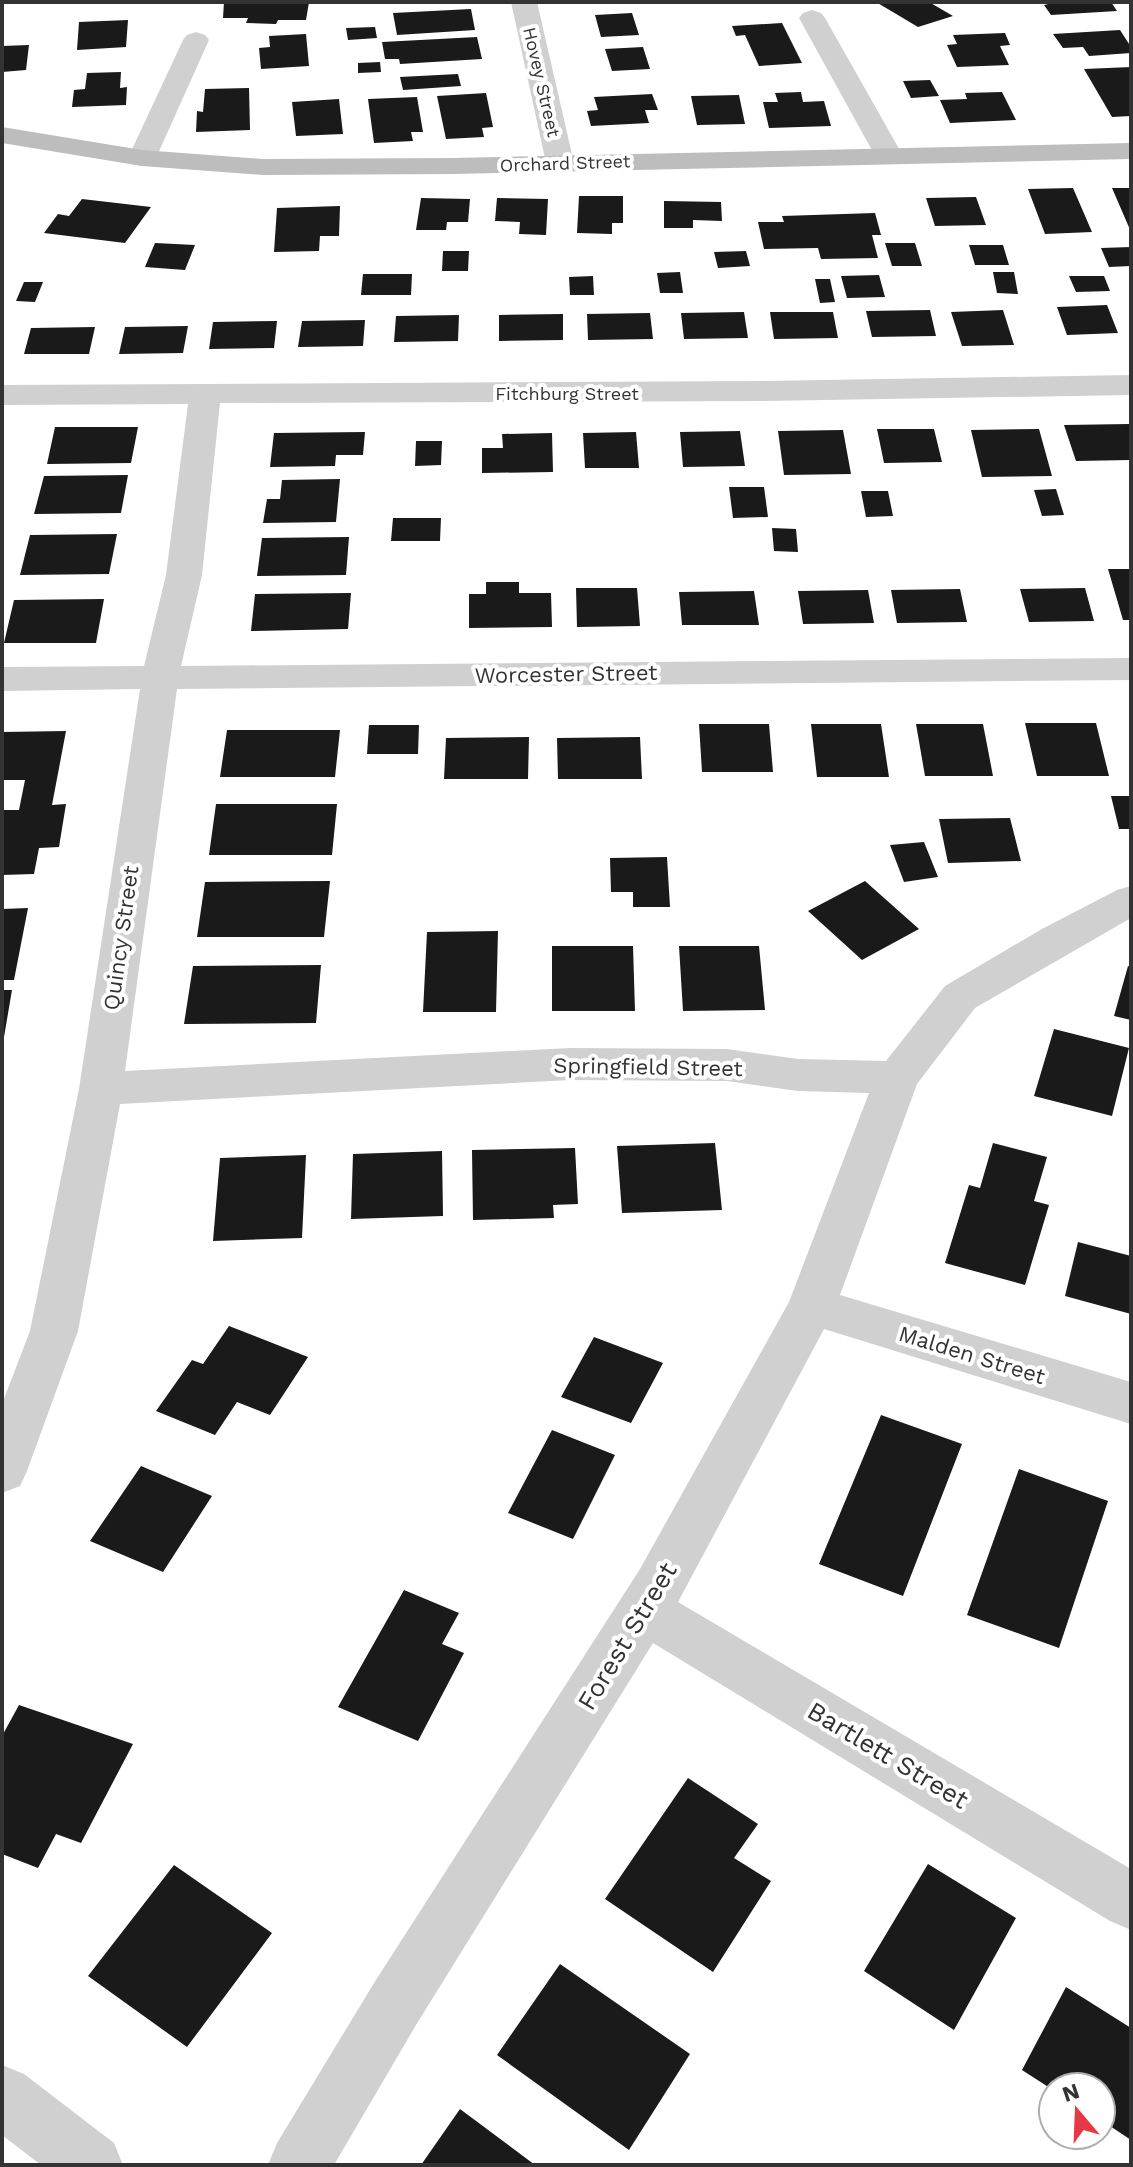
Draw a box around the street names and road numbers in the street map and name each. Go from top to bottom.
street label: Hovey Street [519,25,565,140]
street label: Orchard Street [499,150,631,176]
street label: Fitchburg Street [495,383,639,404]
street label: Worcester Street [474,660,658,688]
street label: Quincy Street [98,864,144,1012]
street label: Springfield Street [553,1053,743,1081]
street label: Malden Street [896,1321,1048,1389]
street label: Forest Street [571,1557,683,1715]
street label: Bartlett Street [802,1695,974,1815]

